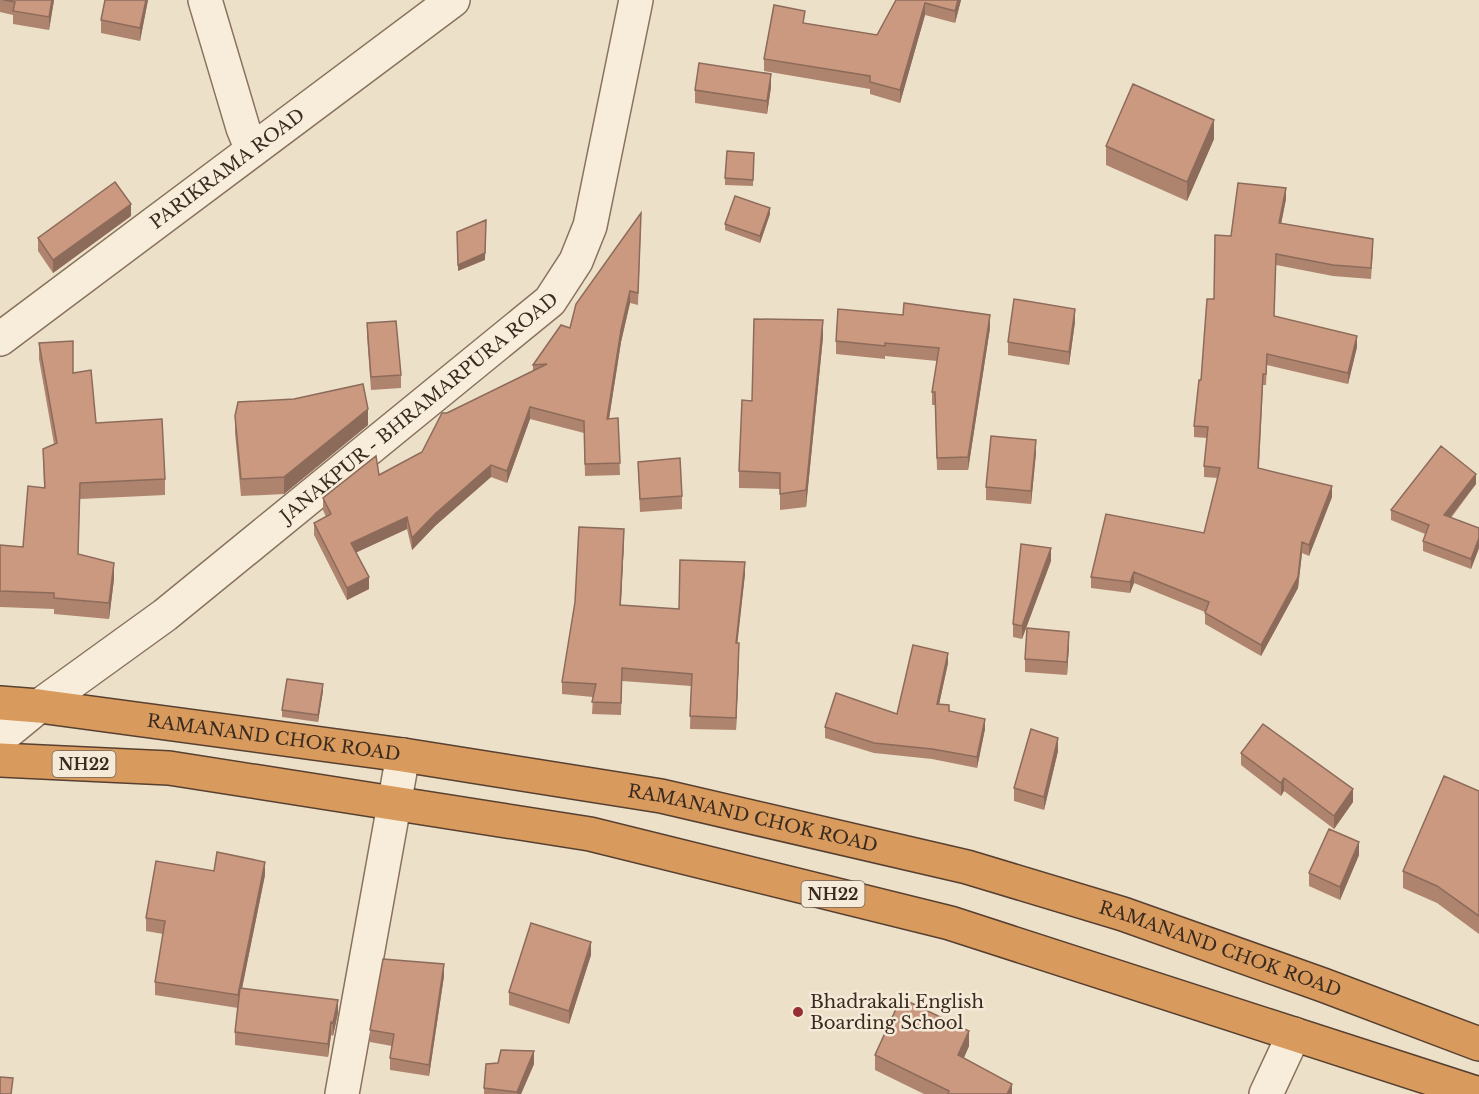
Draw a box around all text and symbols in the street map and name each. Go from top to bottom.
street label: PARIKRAMA ROAD [146,104,309,234]
street label: JANAKPUR - BHRAMARPURA ROAD [275,288,563,529]
street label: RAMANAND CHOK ROAD [146,710,402,766]
road number: NH22 [52,751,116,777]
street label: RAMANAND CHOK ROAD [626,780,880,857]
road number: NH22 [802,881,864,907]
street label: RAMANAND CHOK ROAD [1096,896,1344,1002]
place label: Bhadrakali English Boarding School [810,991,984,1034]
marker: Bhadrakali English Boarding School [791,1005,805,1019]

